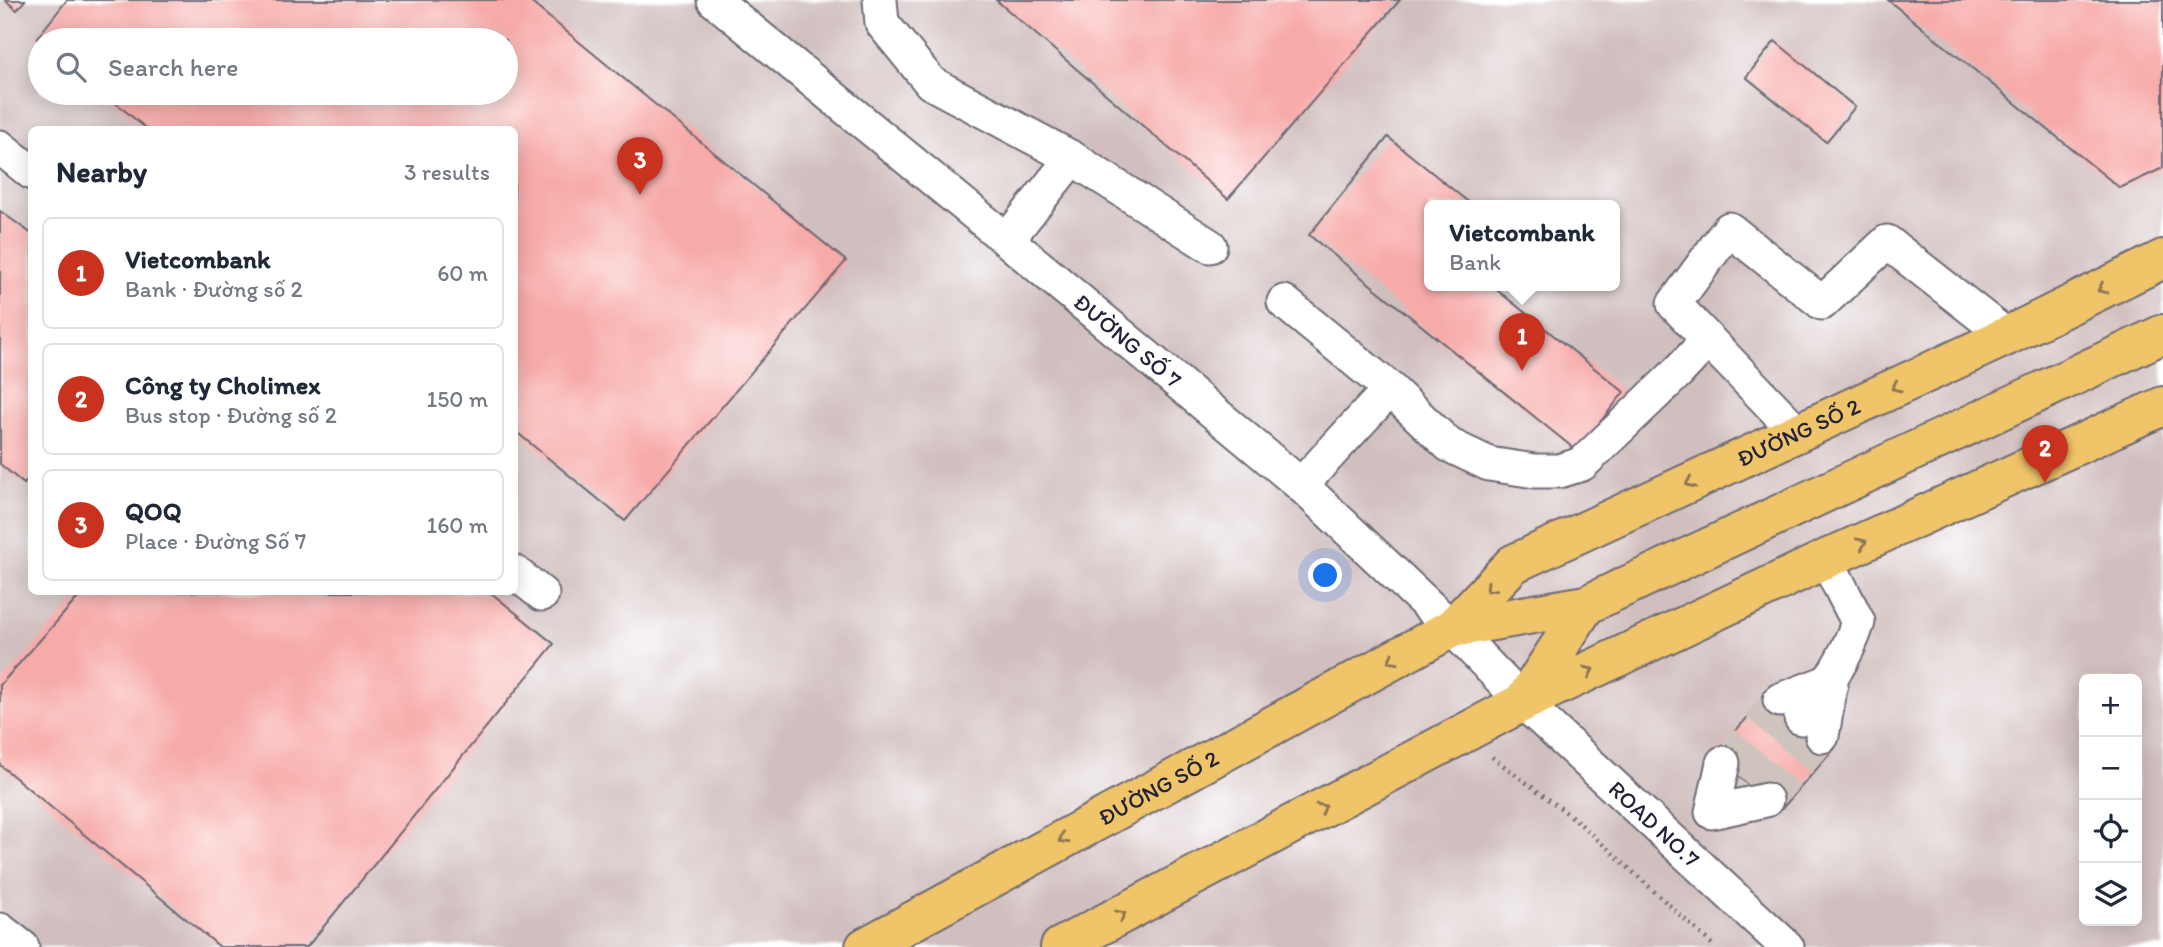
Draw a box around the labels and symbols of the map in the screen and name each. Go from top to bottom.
pin: 3 [617,137,663,195]
one-way arrow [2097,281,2109,295]
street label: ĐƯỜNG SỐ 7 [1068,288,1187,394]
pin: 1 [1499,313,1545,371]
one-way arrow [1891,379,1903,393]
street label: ĐƯỜNG SỐ 2 [1733,392,1865,473]
pin: 2 [2022,425,2068,483]
one-way arrow [1685,474,1697,488]
one-way arrow [1855,537,1867,551]
your location [1308,558,1342,592]
one-way arrow [1486,580,1499,593]
one-way arrow [1387,652,1400,665]
one-way arrow [1582,665,1594,679]
street label: ĐƯỜNG SỐ 2 [1094,744,1223,831]
street label: ROAD NO.7 [1603,775,1706,873]
one-way arrow [1314,803,1327,817]
one-way arrow [1058,831,1071,844]
one-way arrow [1114,910,1126,924]

